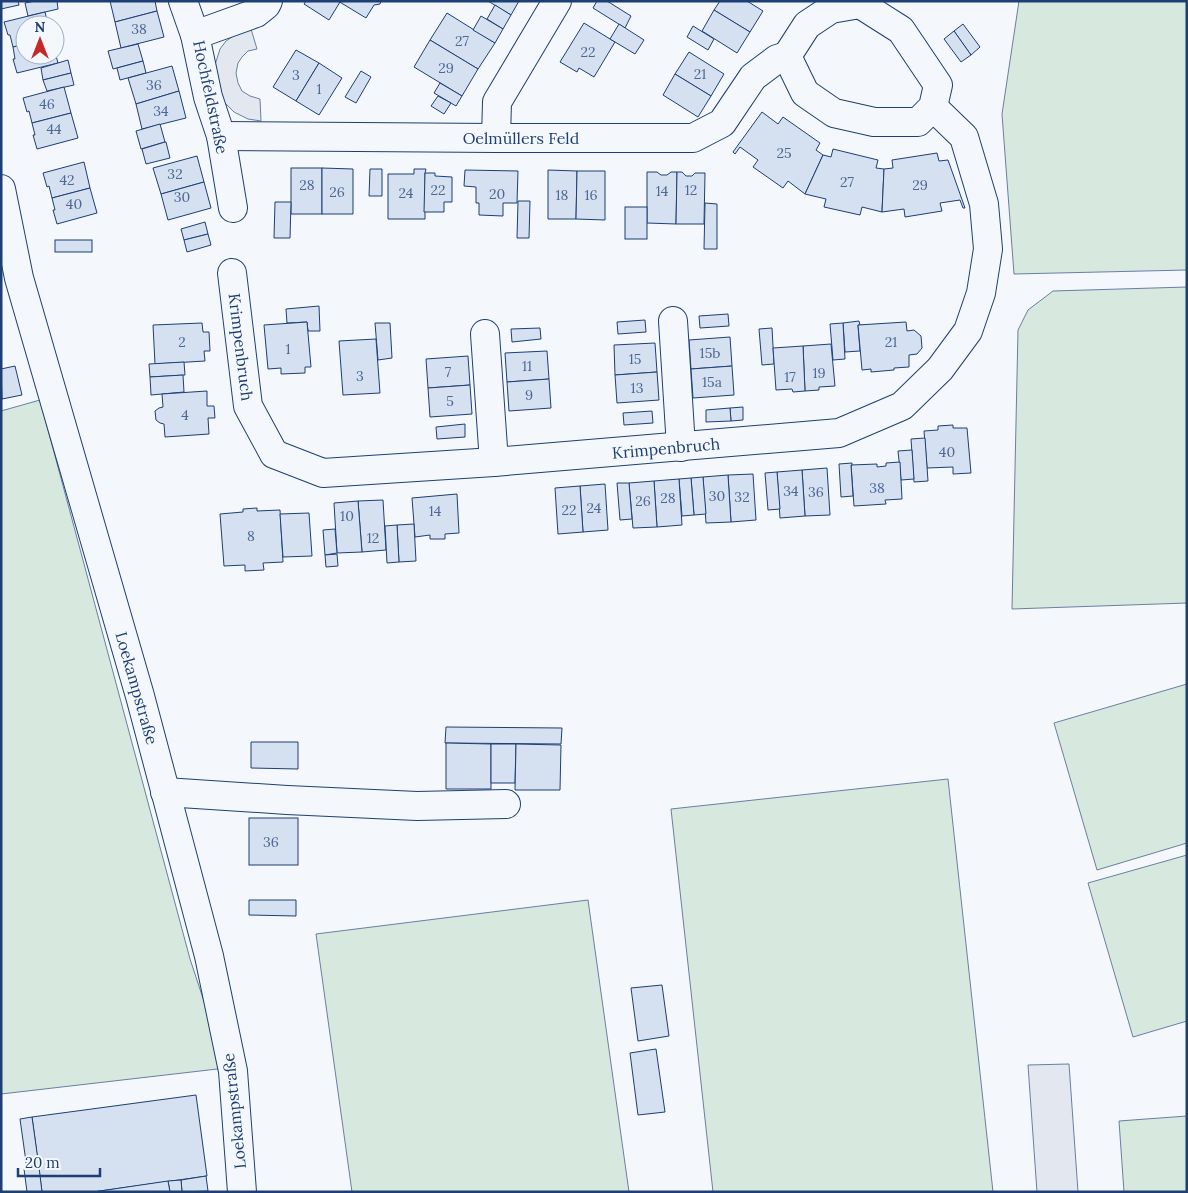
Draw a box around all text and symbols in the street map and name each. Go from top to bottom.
north arrow [15,15,65,65]
text: N [35,18,46,36]
house number: 38 [131,20,147,38]
house number: 27 [455,32,470,50]
street label: Hochfeldstraße [189,38,233,156]
house number: 22 [580,43,596,61]
house number: 29 [438,59,454,77]
house number: 21 [694,65,706,83]
house number: 3 [292,66,300,84]
house number: 36 [146,76,162,94]
house number: 1 [316,80,322,98]
house number: 46 [39,95,55,113]
house number: 34 [153,102,169,120]
house number: 44 [46,120,62,138]
street label: Oelmüllers Feld [463,128,580,148]
house number: 25 [776,144,792,162]
house number: 32 [167,165,183,183]
house number: 42 [59,171,75,189]
house number: 27 [840,173,855,191]
house number: 28 [299,176,315,194]
house number: 29 [912,176,928,194]
house number: 22 [430,181,446,199]
house number: 12 [685,181,697,199]
house number: 14 [656,182,669,200]
house number: 26 [329,183,345,201]
house number: 24 [399,184,414,202]
house number: 20 [489,185,505,203]
house number: 18 [556,186,569,204]
house number: 16 [584,186,598,204]
house number: 30 [174,188,190,206]
house number: 40 [66,195,82,213]
street label: Krimpenbruch [224,292,258,402]
house number: 2 [178,333,186,351]
house number: 21 [885,333,897,351]
house number: 1 [285,340,291,358]
house number: 15b [700,344,720,362]
house number: 15 [629,350,641,368]
house number: 11 [522,357,532,375]
house number: 7 [445,363,452,381]
house number: 19 [812,364,826,382]
house number: 3 [356,367,364,385]
house number: 17 [784,368,796,386]
house number: 15a [702,373,722,391]
house number: 13 [631,379,644,397]
house number: 9 [525,386,533,404]
house number: 5 [446,392,454,410]
house number: 4 [181,406,189,424]
street label: Krimpenbruch [611,433,721,463]
house number: 40 [939,443,955,461]
house number: 38 [869,479,885,497]
house number: 34 [783,482,799,500]
house number: 36 [808,483,824,501]
house number: 30 [709,487,725,505]
house number: 32 [734,488,750,506]
house number: 28 [660,489,676,507]
house number: 26 [635,492,651,510]
house number: 24 [587,499,602,517]
house number: 22 [561,501,577,519]
house number: 14 [429,502,442,520]
house number: 10 [340,507,354,525]
house number: 8 [247,527,255,545]
house number: 12 [367,529,379,547]
street label: Loekampstraße [111,629,163,747]
house number: 36 [263,833,279,851]
street label: Loekampstraße [218,1052,250,1170]
scale bar [18,1146,100,1178]
text: 20 m [25,1153,60,1172]

